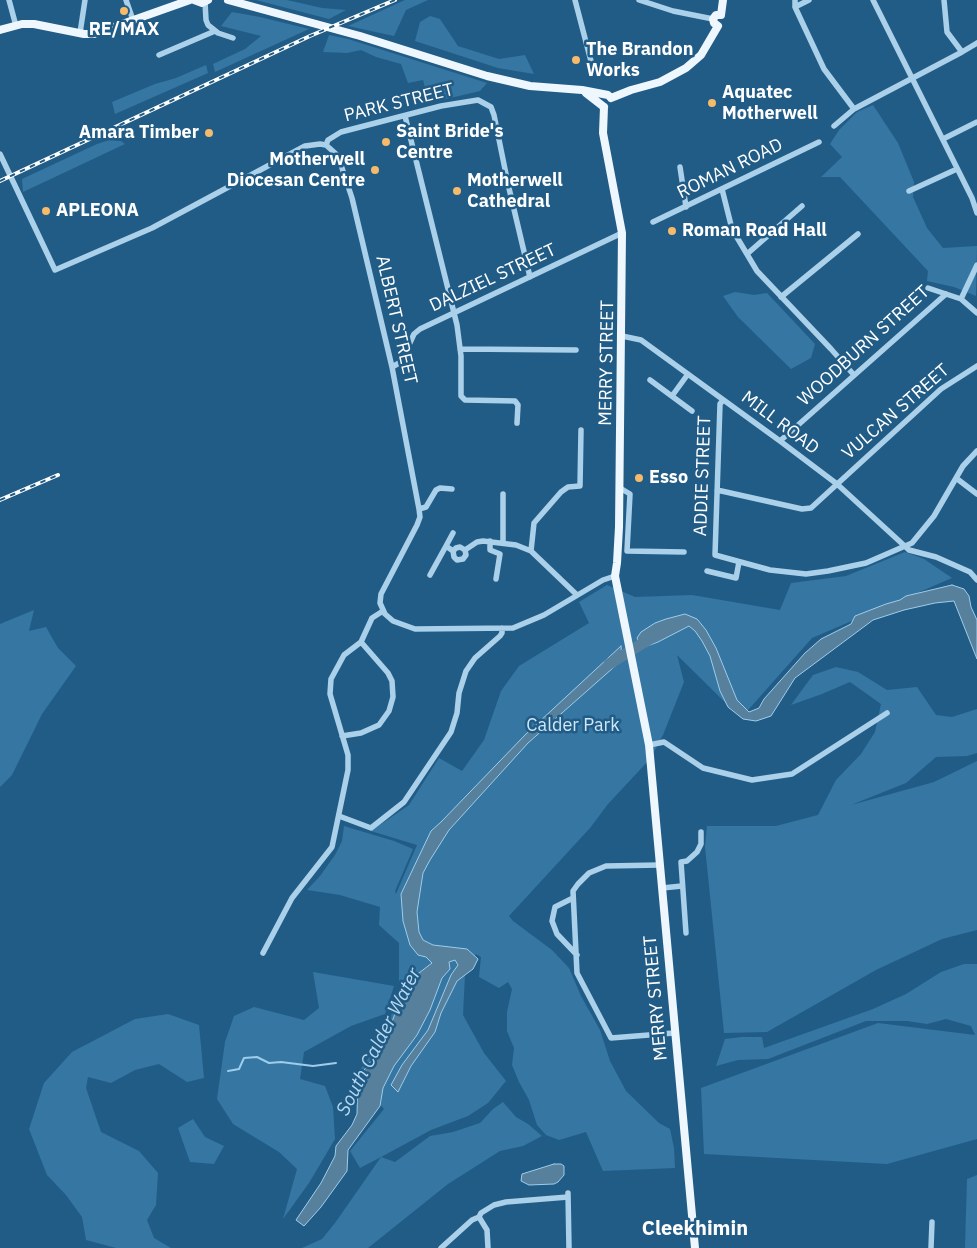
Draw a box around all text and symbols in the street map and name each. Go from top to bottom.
marker: RE/MAX [118,5,130,17]
place label: RE/MAX [89,19,159,41]
place label: The Brandon Works [586,39,693,82]
marker: The Brandon Works [570,54,582,66]
street label: PARK STREET [342,79,456,127]
place label: Aquatec Motherwell [722,82,818,125]
marker: Aquatec Motherwell [706,97,718,109]
place label: Saint Bride's Centre [396,121,504,163]
place label: Amara Timber [79,122,199,144]
marker: Amara Timber [203,127,215,139]
street label: ROMAN ROAD [674,134,786,204]
marker: Saint Bride's Centre [380,136,392,148]
place label: Motherwell Diocesan Centre [227,149,365,192]
marker: Motherwell Diocesan Centre [369,164,381,176]
place label: Motherwell Cathedral [467,170,563,212]
marker: Motherwell Cathedral [451,185,463,197]
place label: APLEONA [56,200,139,222]
marker: APLEONA [40,205,52,217]
place label: Roman Road Hall [682,220,827,242]
marker: Roman Road Hall [666,225,678,237]
street label: DALZIEL STREET [426,239,560,317]
street label: ALBERT STREET [371,253,421,387]
street label: WOODBURN STREET [794,281,934,411]
street label: MERRY STREET [595,300,619,426]
street label: VULCAN STREET [838,360,954,464]
street label: MILL ROAD [737,387,823,459]
street label: ADDIE STREET [690,415,716,537]
place label: Esso [649,467,688,489]
marker: Esso [633,472,645,484]
park label: Calder Park [526,715,620,737]
street label: MERRY STREET [640,934,672,1062]
water label: South Calder Water [332,964,426,1120]
district label: Cleekhimin [642,1217,748,1241]

